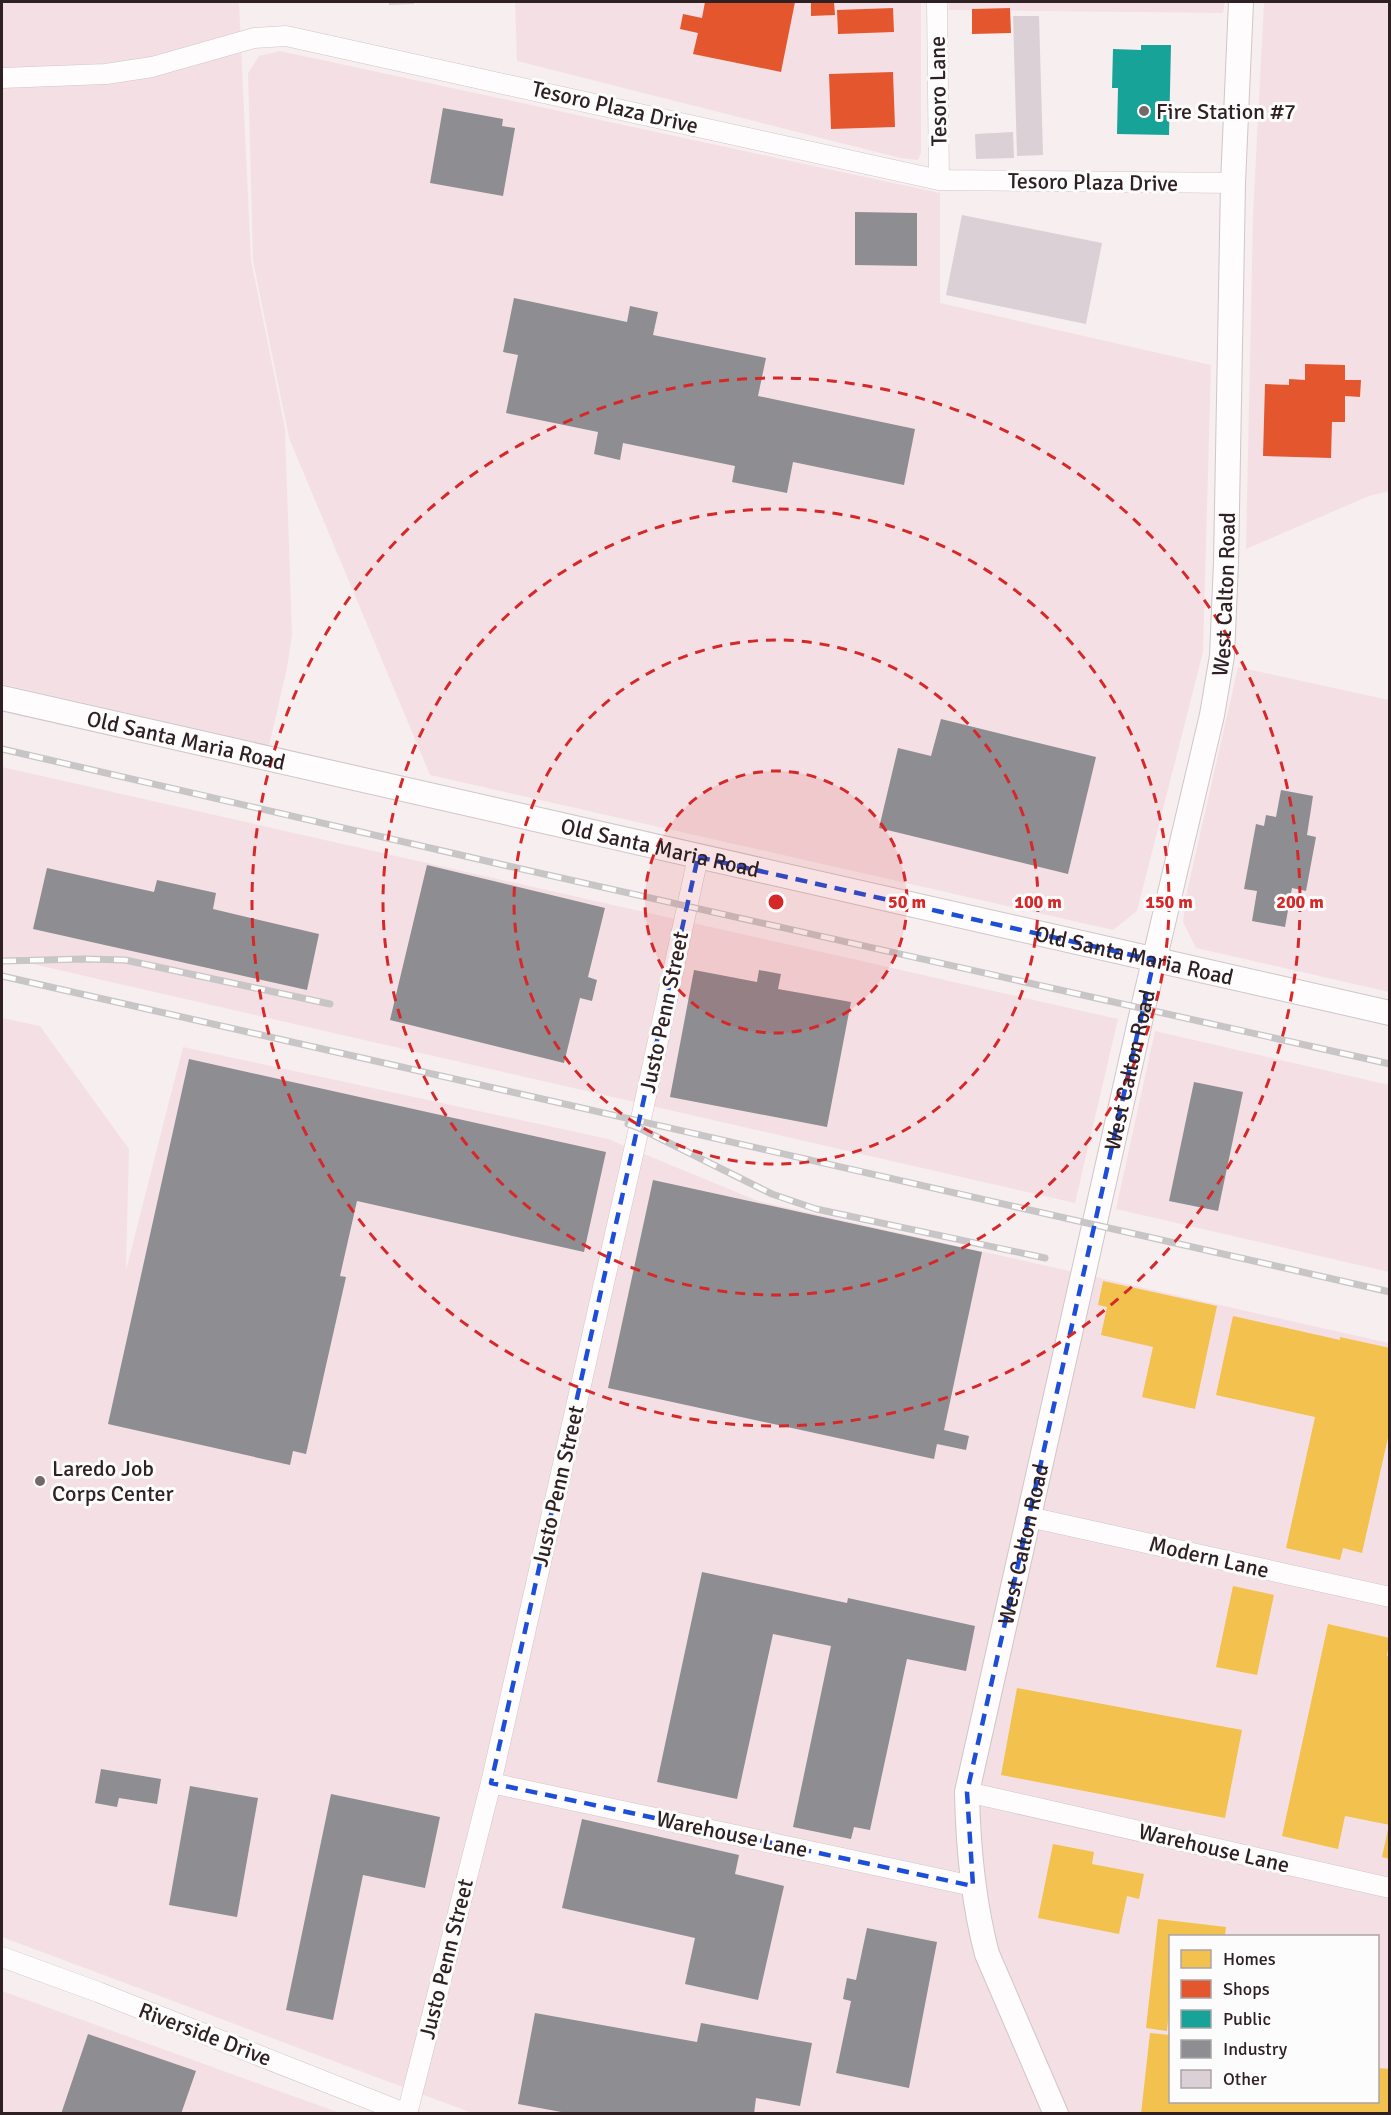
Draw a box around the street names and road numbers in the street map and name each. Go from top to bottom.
street label: Tesoro Lane [924,36,952,146]
street label: Tesoro Plaza Drive [529,75,701,139]
street label: Tesoro Plaza Drive [1008,167,1178,197]
street label: West Calton Road [1205,512,1240,678]
street label: Old Santa Maria Road [84,704,288,775]
street label: Old Santa Maria Road [558,812,762,883]
street label: Old Santa Maria Road [1032,919,1236,991]
street label: Justo Penn Street [634,929,694,1095]
street label: West Calton Road [1098,987,1160,1153]
street label: Justo Penn Street [526,1403,590,1569]
street label: West Calton Road [991,1461,1054,1627]
street label: Modern Lane [1146,1530,1272,1584]
street label: Warehouse Lane [654,1805,810,1863]
street label: Warehouse Lane [1136,1818,1292,1878]
street label: Justo Penn Street [413,1876,479,2042]
street label: Riverside Drive [135,1996,275,2072]

